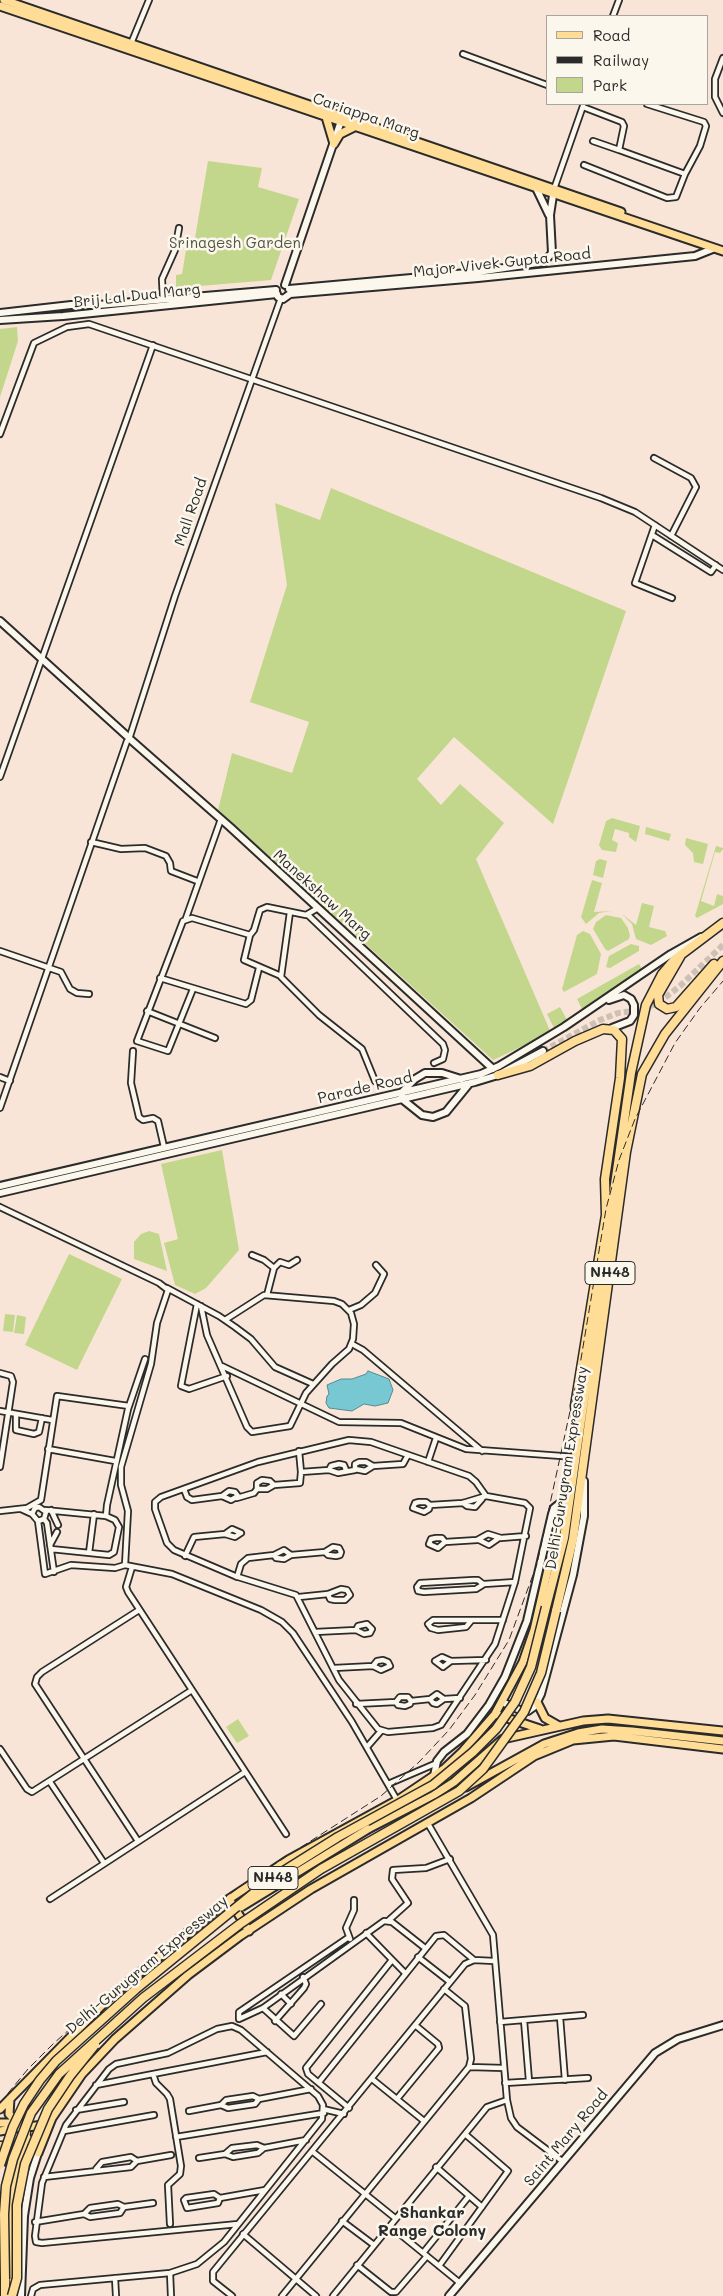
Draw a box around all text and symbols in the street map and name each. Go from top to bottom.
legend [546,15,708,105]
text: Road [593,25,630,45]
text: Railway [593,50,649,70]
text: Park [593,75,627,95]
street label: Cariappa Marg [310,89,422,143]
park label: Srinagesh Garden [169,234,301,252]
street label: Major Vivek Gupta Road [412,245,592,281]
street label: Brij Lal Dua Marg [73,280,201,312]
street label: Mall Road [171,476,211,548]
street label: Manekshaw Marg [269,846,375,944]
street label: Parade Road [316,1068,414,1108]
road number: NH48 [585,1262,635,1284]
street label: Delhi-Gurugram Expressway [542,1365,592,1571]
road number: NH48 [248,1866,298,1890]
street label: Delhi-Gurugram Expressway [62,1892,232,2038]
street label: Saint Mary Road [520,2086,612,2190]
district label: Shankar Range Colony [378,2203,486,2241]

